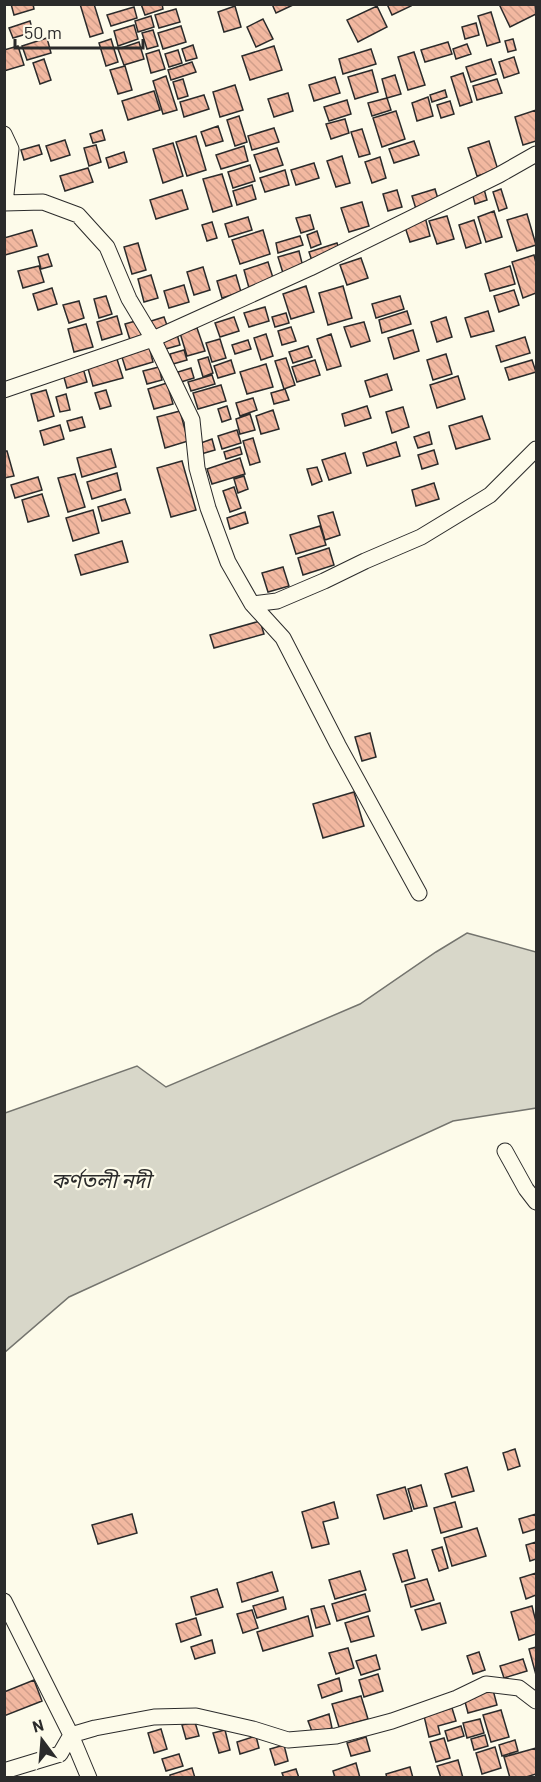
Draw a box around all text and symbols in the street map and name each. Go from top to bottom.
scale bar [15,12,142,50]
text: 50 m [24,21,62,43]
water label: কর্ণতলী নদী [51,1167,155,1192]
north arrow [12,1710,72,1770]
text: N [30,1715,45,1736]

